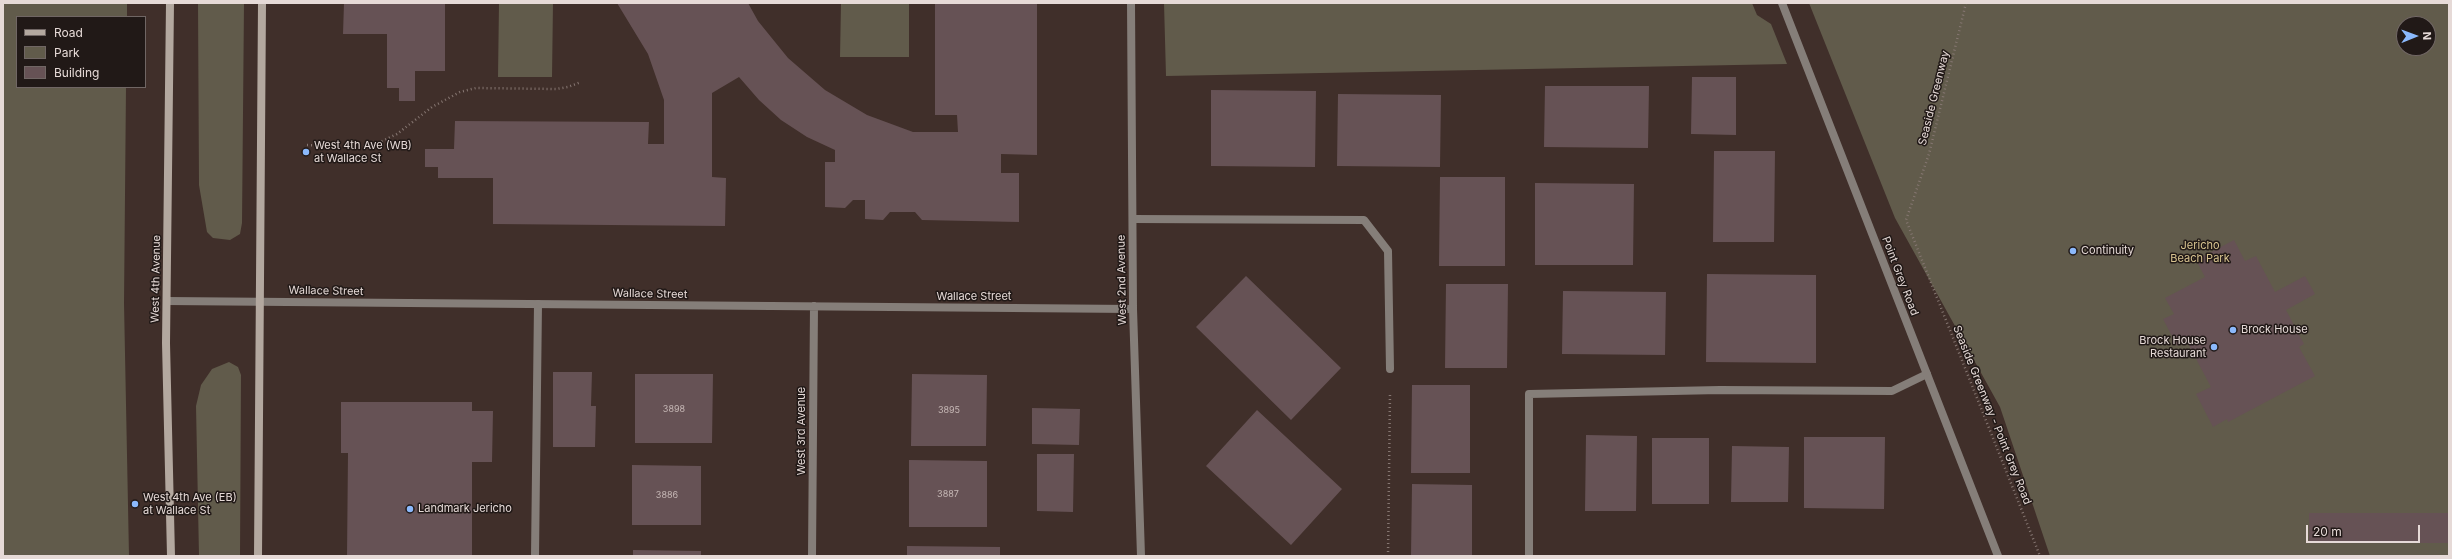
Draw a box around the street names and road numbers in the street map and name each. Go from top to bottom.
street label: Seaside Greenway [1916,49,1952,147]
street label: West 2nd Avenue [1115,234,1129,326]
street label: West 4th Avenue [149,235,163,323]
street label: Point Grey Road [1879,235,1921,317]
street label: Wallace Street [288,284,364,298]
street label: Wallace Street [612,287,688,301]
street label: Wallace Street [937,290,1011,304]
street label: Seaside Greenway - Point Grey Road [1950,324,2034,506]
street label: West 3rd Avenue [795,387,809,475]

